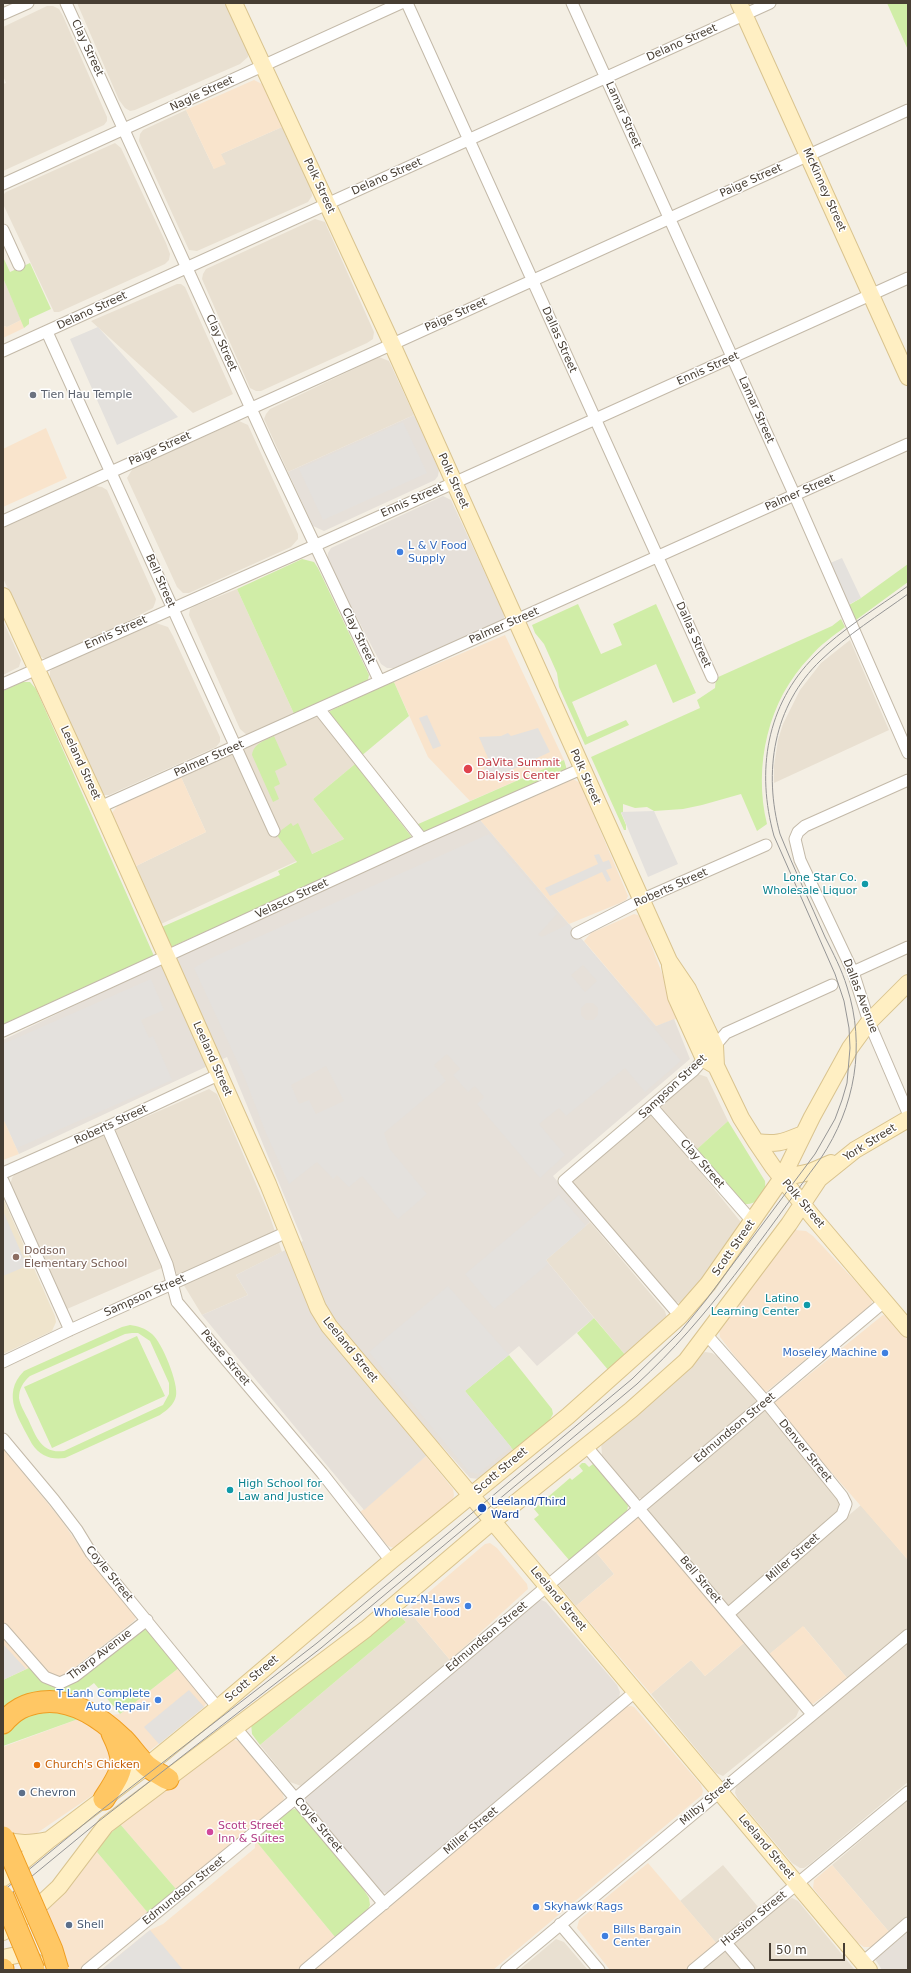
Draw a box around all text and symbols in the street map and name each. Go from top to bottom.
street label: Clay Street [68,18,106,78]
street label: Delano Street [645,22,719,64]
street label: Nagle Street [168,74,236,114]
street label: Lamar Street [602,80,644,150]
street label: McKinney Street [800,146,848,234]
street label: Polk Street [300,156,338,216]
street label: Delano Street [350,156,424,198]
street label: Paige Street [718,161,784,201]
street label: Delano Street [55,289,129,333]
street label: Paige Street [423,295,489,335]
street label: Dallas Street [539,305,579,375]
street label: Clay Street [203,312,239,374]
street label: Ennis Street [675,349,741,389]
street label: Lamar Street [735,375,777,445]
place label: Tien Hau Temple [41,388,132,402]
marker: Tien Hau Temple [28,390,38,400]
street label: Paige Street [127,429,193,469]
street label: Polk Street [435,451,471,511]
street label: Palmer Street [763,472,837,514]
street label: Ennis Street [379,481,445,521]
place label: L & V Food Supply [408,539,467,565]
marker: L & V Food Supply [395,547,405,557]
street label: Bell Street [142,552,178,610]
street label: Dallas Street [673,600,713,670]
street label: Palmer Street [467,605,541,647]
street label: Clay Street [339,606,377,666]
street label: Ennis Street [83,613,149,653]
street label: Leeland Street [57,724,103,802]
street label: Palmer Street [172,738,246,780]
street label: Polk Street [567,747,603,807]
place label: DaVita Summit Dialysis Center [477,756,560,782]
marker: DaVita Summit Dialysis Center [462,763,474,775]
street label: Roberts Street [632,866,710,910]
place label: Lone Star Co. Wholesale Liquor [762,871,857,897]
street label: Velasco Street [254,876,330,922]
marker: Lone Star Co. Wholesale Liquor [860,879,870,889]
street label: Dallas Avenue [840,957,880,1035]
street label: Leeland Street [190,1020,234,1098]
street label: Sampson Street [636,1052,710,1122]
street label: Roberts Street [72,1102,150,1148]
street label: York Street [841,1122,899,1164]
street label: Clay Street [677,1137,727,1191]
street label: Polk Street [779,1177,827,1231]
street label: Scott Street [710,1217,758,1279]
place label: Dodson Elementary School [24,1244,127,1270]
marker: Dodson Elementary School [11,1252,21,1262]
street label: Sampson Street [102,1272,188,1320]
place label: Latino Learning Center [711,1292,799,1318]
marker: Latino Learning Center [802,1300,812,1310]
street label: Leeland Street [320,1315,380,1385]
street label: Pease Street [198,1327,252,1389]
place label: Moseley Machine [782,1346,877,1360]
marker: Moseley Machine [880,1348,890,1358]
street label: Edmundson Street [692,1390,778,1466]
street label: Denver Street [776,1417,834,1485]
street label: Scott Street [472,1445,530,1497]
place label: High School for Law and Justice [238,1477,324,1503]
marker: High School for Law and Justice [225,1485,235,1495]
place label: Leeland/Third Ward [491,1495,566,1521]
marker: Leeland/Third Ward [476,1502,488,1514]
street label: Miller Street [763,1531,823,1585]
street label: Coyle Street [83,1544,135,1604]
street label: Bell Street [677,1554,723,1606]
street label: Leeland Street [527,1564,589,1634]
place label: Cuz-N-Laws Wholesale Food [373,1593,460,1619]
street label: Edmundson Street [444,1599,530,1675]
marker: Cuz-N-Laws Wholesale Food [463,1601,473,1611]
street label: Tharp Avenue [66,1627,134,1683]
street label: Scott Street [223,1653,281,1705]
place label: T Lanh Complete Auto Repair [56,1687,150,1713]
marker: T Lanh Complete Auto Repair [153,1695,163,1705]
place label: Church's Chicken [45,1758,140,1772]
marker: Church's Chicken [32,1760,42,1770]
street label: Milby Street [677,1776,737,1828]
place label: Chevron [30,1786,76,1800]
marker: Chevron [17,1788,27,1798]
street label: Coyle Street [291,1795,345,1855]
street label: Miller Street [441,1804,501,1858]
street label: Leeland Street [735,1812,797,1882]
place label: Scott Street Inn & Suites [218,1819,285,1845]
marker: Scott Street Inn & Suites [205,1827,215,1837]
street label: Edmundson Street [140,1854,228,1928]
street label: Hussion Street [719,1889,789,1949]
place label: Skyhawk Rags [544,1900,623,1914]
marker: Skyhawk Rags [531,1902,541,1912]
place label: Shell [77,1918,104,1932]
marker: Shell [64,1920,74,1930]
place label: Bills Bargain Center [613,1923,681,1949]
marker: Bills Bargain Center [600,1931,610,1941]
scale bar [771,1935,847,1961]
text: 50 m [776,1943,807,1957]

